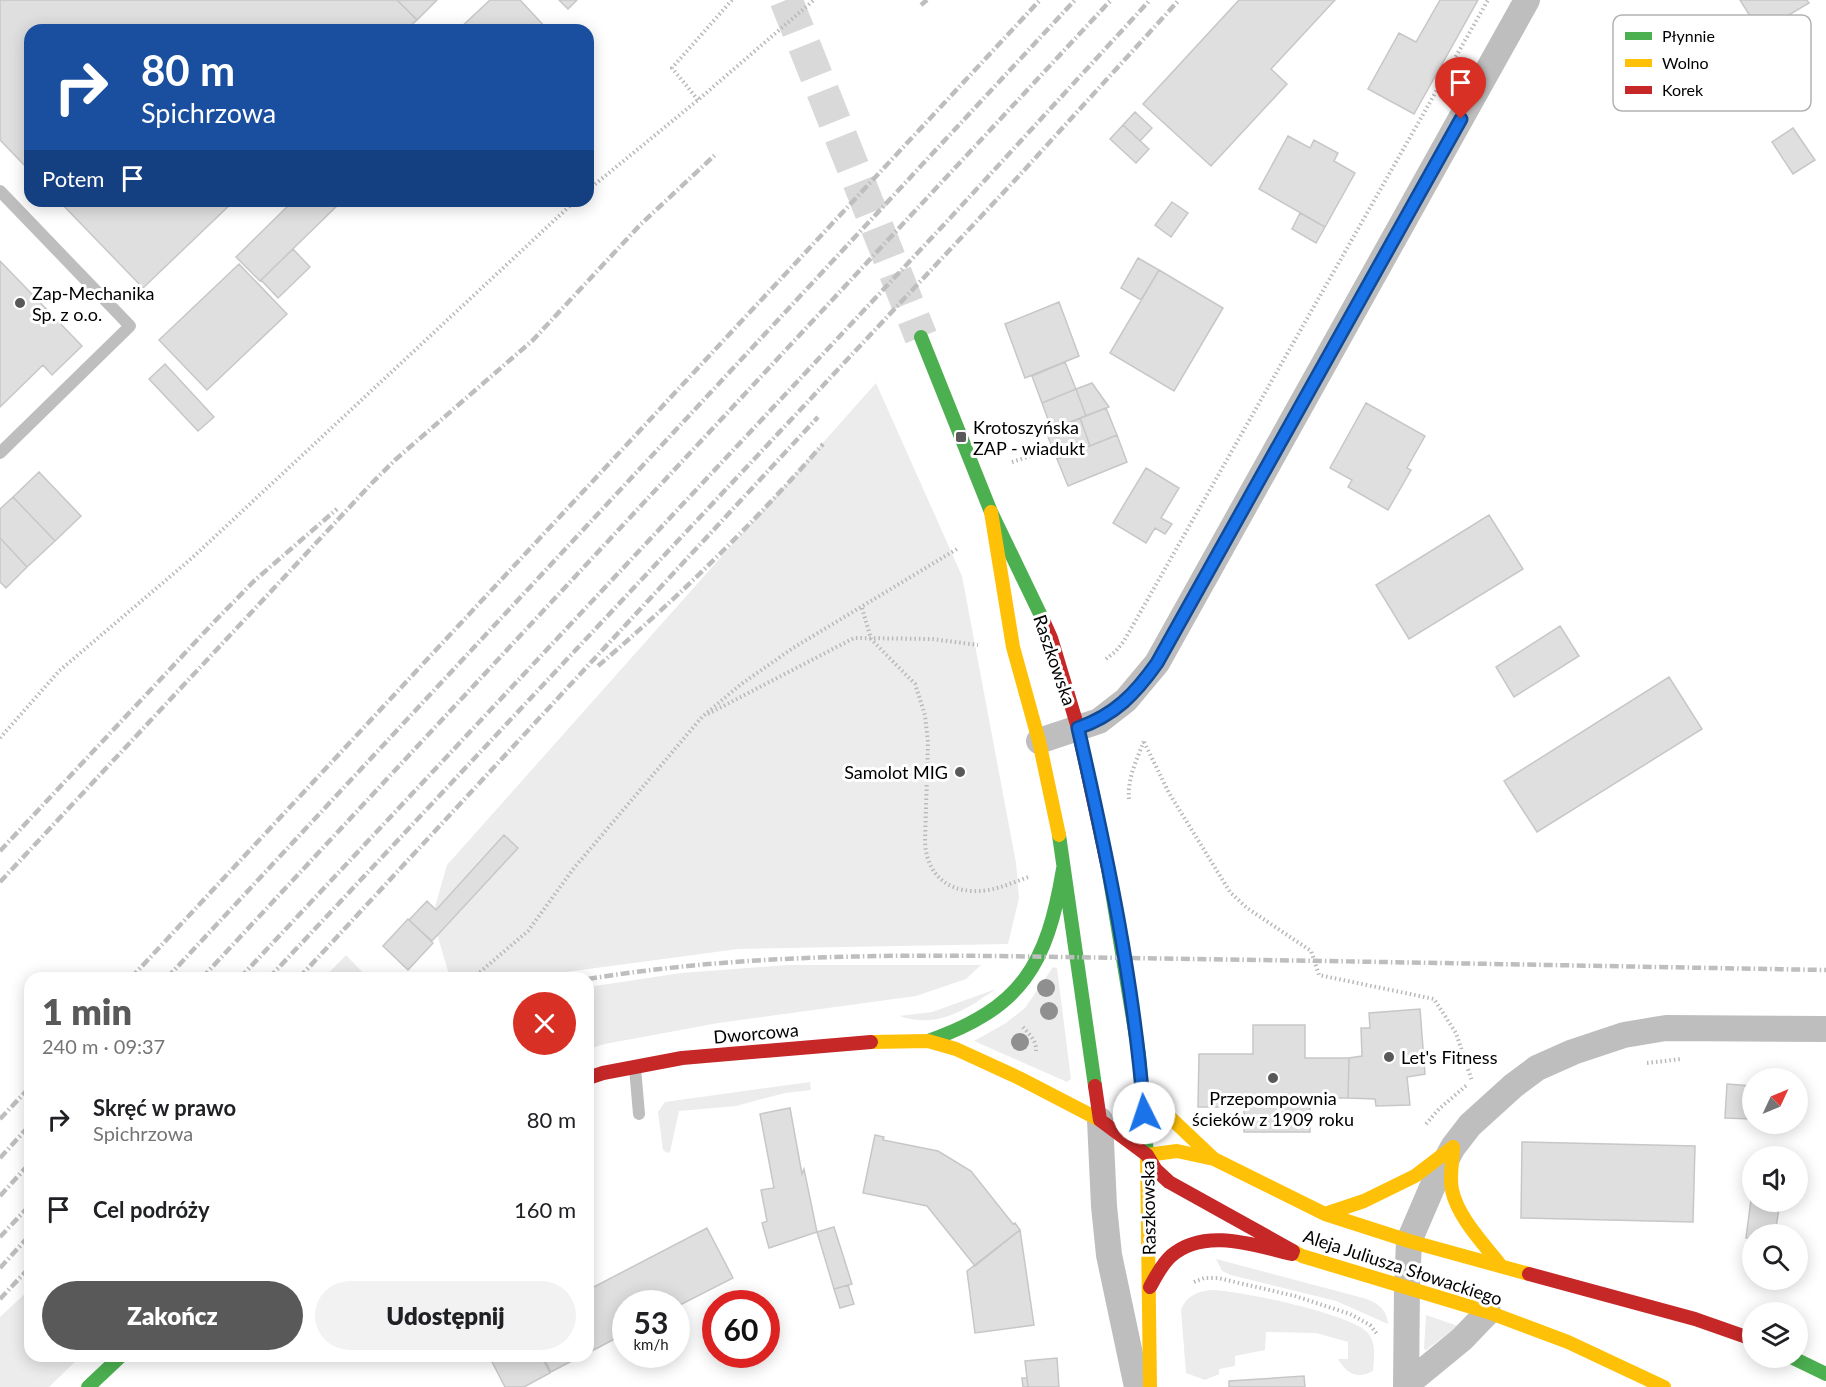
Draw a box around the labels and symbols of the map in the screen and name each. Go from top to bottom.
legend [1613,15,1811,111]
text: Płynnie [1662,26,1715,45]
text: Wolno [1662,53,1709,72]
pin [1435,57,1486,119]
text: Korek [1662,80,1704,99]
place label: Zap-Mechanika Sp. z o.o. [32,282,154,325]
marker: Zap-Mechanika Sp. z o.o. [13,296,27,310]
place label: Krotoszyńska ZAP - wiadukt [973,416,1086,459]
marker: Krotoszyńska ZAP - wiadukt [954,430,968,444]
street label: Raszkowska [1029,612,1081,708]
place label: Samolot MIG [844,761,948,783]
marker: Samolot MIG [953,765,967,779]
street label: Dworcowa [712,1018,800,1048]
place label: Let's Fitness [1401,1046,1498,1068]
marker: Let's Fitness [1382,1050,1396,1064]
north arrow [1742,1068,1808,1134]
marker: Przepompownia ścieków z 1909 roku [1266,1071,1280,1085]
position arrow [1112,1081,1176,1145]
place label: Przepompownia ścieków z 1909 roku [1192,1087,1354,1130]
street label: Raszkowska [1136,1160,1160,1256]
street label: Aleja Juliusza Słowackiego [1301,1224,1505,1310]
speed limit sign: 60 [702,1290,780,1368]

